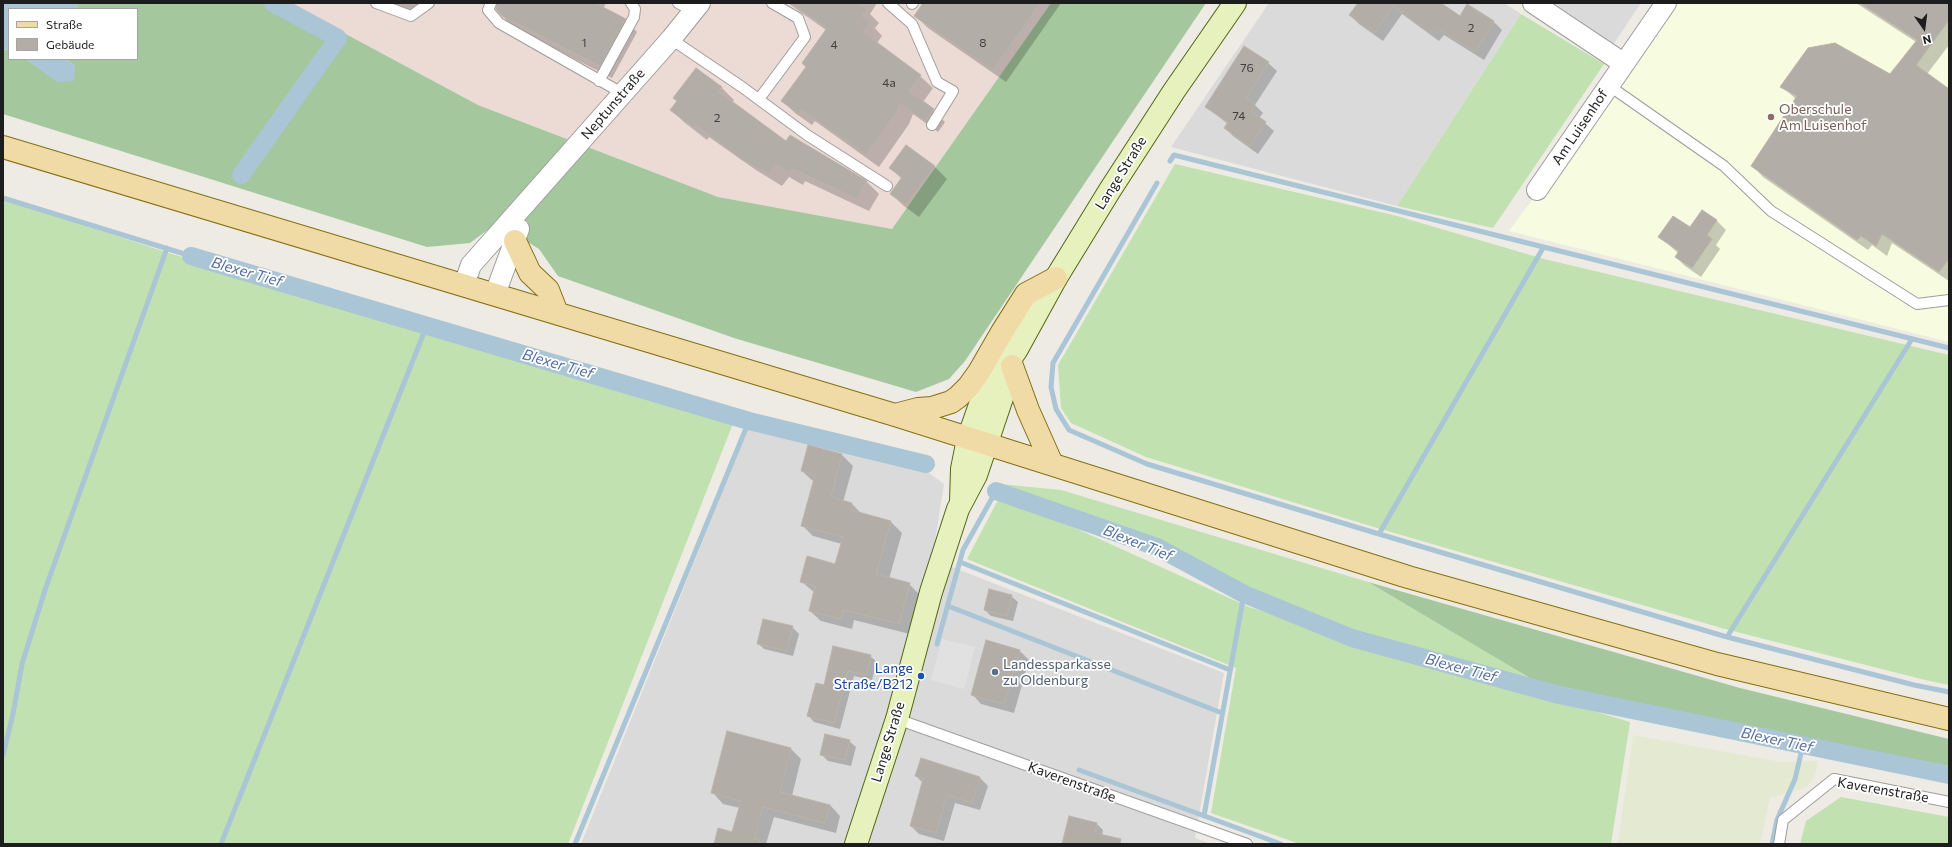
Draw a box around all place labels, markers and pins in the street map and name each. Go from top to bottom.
place label: Oberschule Am Luisenhof [1779,101,1867,134]
marker: Oberschule Am Luisenhof [1766,112,1776,122]
place label: Landessparkasse zu Oldenburg [1003,656,1111,688]
place label: Lange Straße/B212 [834,660,913,692]
marker: Landessparkasse zu Oldenburg [990,667,1000,677]
marker: Lange Straße/B212 [916,671,926,681]

